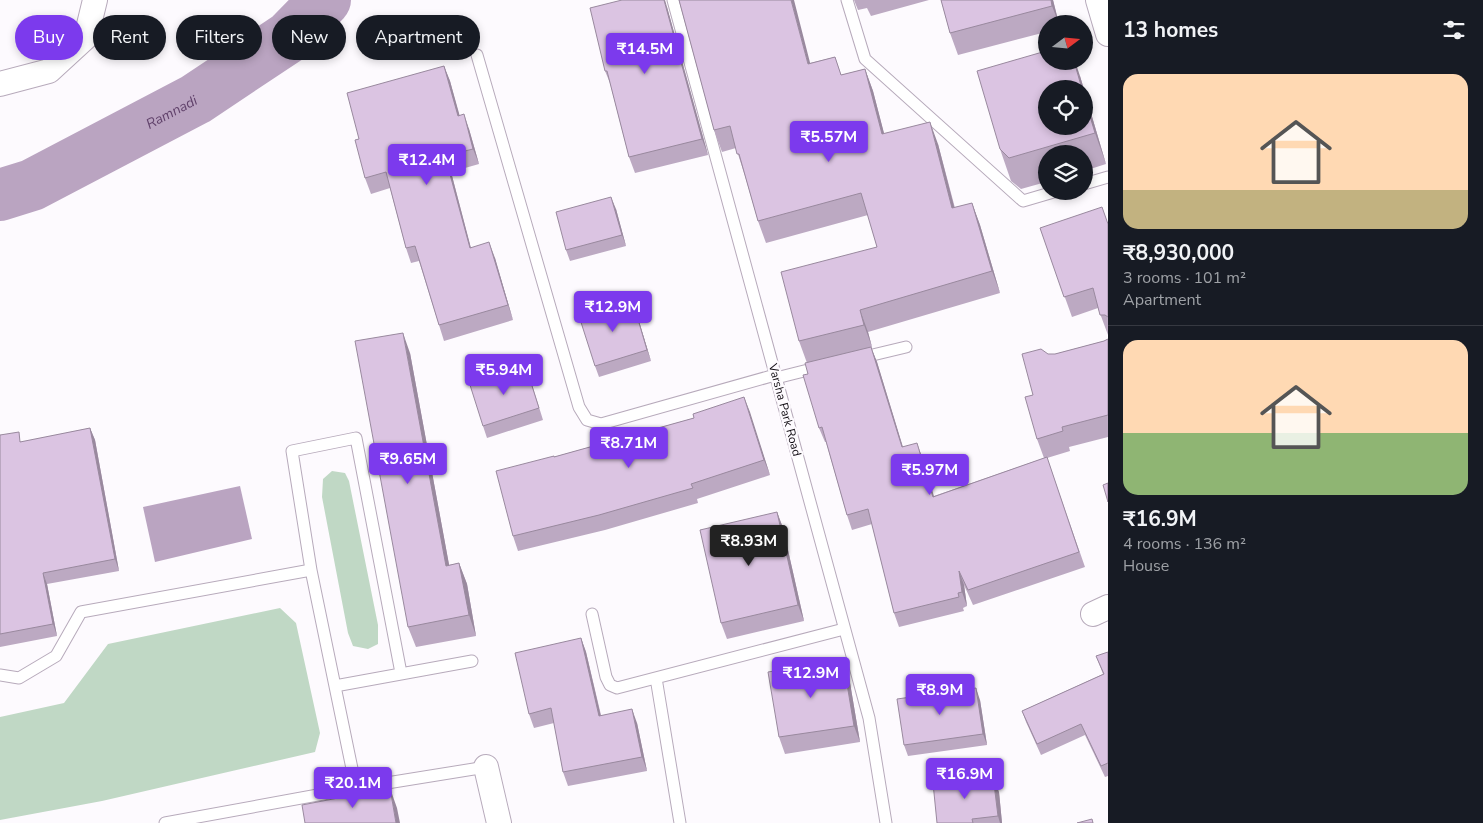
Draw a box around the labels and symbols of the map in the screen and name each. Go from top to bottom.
north arrow [1038,15,1092,70]
pin: ₹14.5M [604,32,686,75]
water label: Ramnadi [143,91,201,134]
pin: ₹5.57M [788,120,870,163]
pin: ₹12.4M [386,144,468,186]
pin: ₹12.9M [572,290,654,333]
pin: ₹5.94M [463,354,545,396]
street label: Varsha Park Road [765,361,805,458]
pin: ₹8.71M [588,426,670,469]
pin: ₹9.65M [367,442,449,485]
pin: ₹5.97M [889,454,971,496]
pin: ₹8.93M [708,524,790,567]
pin: ₹12.9M [770,656,852,699]
pin: ₹8.9M [905,674,975,716]
pin: ₹16.9M [924,758,1006,800]
pin: ₹20.1M [312,766,394,809]

